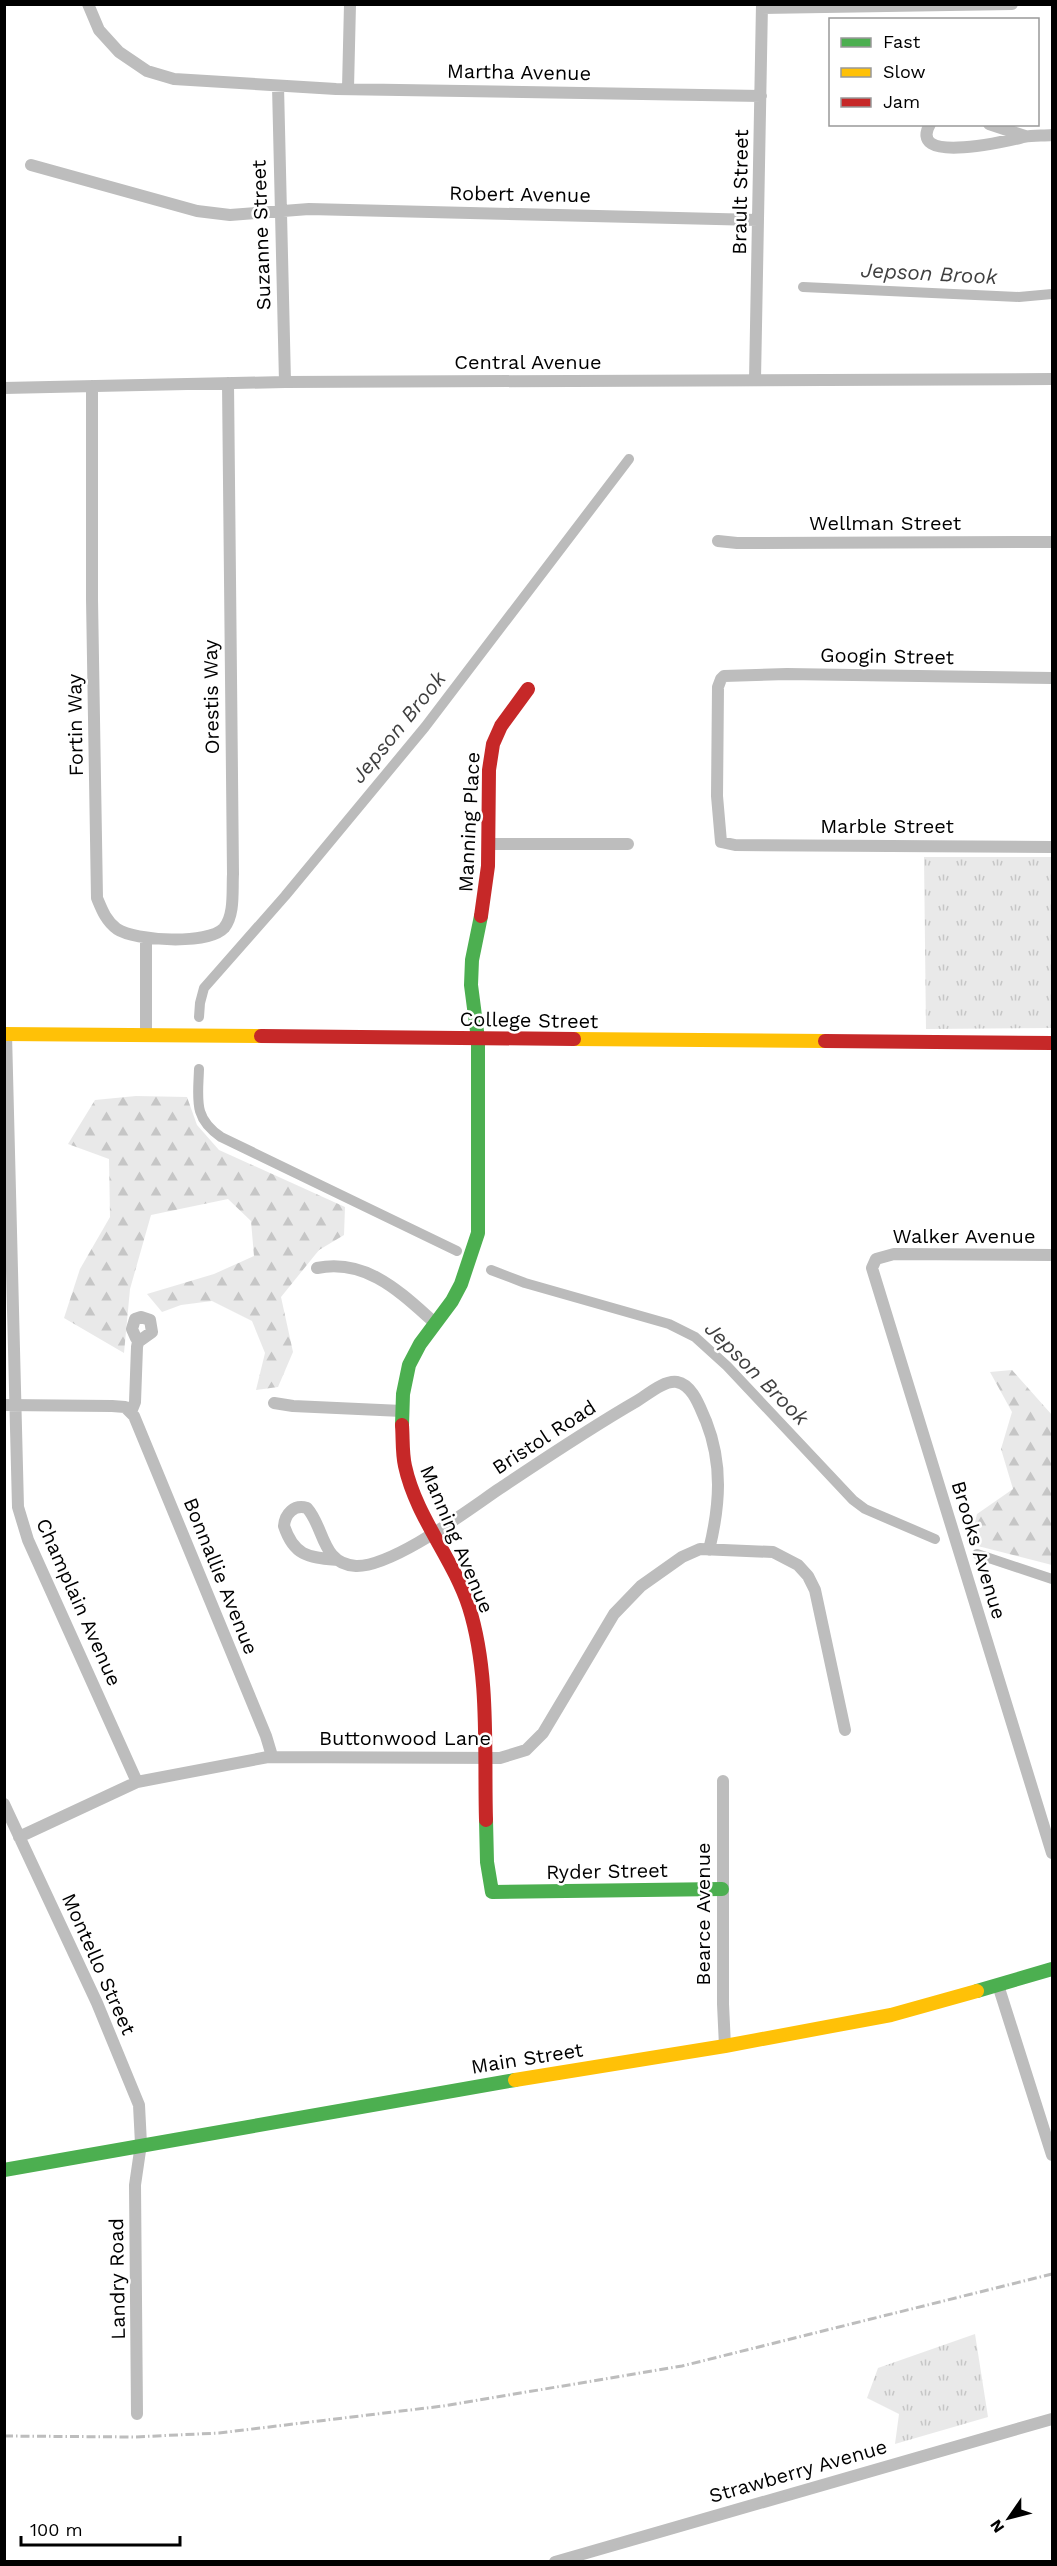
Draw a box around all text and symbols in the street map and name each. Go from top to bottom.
legend [829,18,1039,126]
text: Fast [883,31,921,52]
street label: Martha Avenue [447,59,591,85]
text: Slow [883,61,926,82]
text: Jam [883,91,920,112]
street label: Brault Street [727,128,753,255]
street label: Suzanne Street [246,159,276,311]
street label: Robert Avenue [449,181,591,207]
water label: Jepson Brook [860,257,999,289]
street label: Central Avenue [454,350,602,374]
street label: Wellman Street [809,511,962,535]
street label: Orestis Way [198,639,224,755]
street label: Googin Street [820,643,955,669]
water label: Jepson Brook [345,666,451,788]
street label: Fortin Way [62,673,88,776]
street label: Manning Place [453,751,485,893]
street label: Marble Street [820,814,954,838]
street label: College Street [459,1007,599,1033]
street label: Walker Avenue [893,1224,1035,1248]
water label: Jepson Brook [700,1316,815,1431]
street label: Bristol Road [488,1395,600,1479]
street label: Manning Avenue [415,1462,499,1616]
street label: Brooks Avenue [947,1478,1011,1622]
street label: Bonnallie Avenue [179,1494,263,1658]
street label: Champlain Avenue [31,1514,127,1690]
street label: Buttonwood Lane [319,1726,491,1750]
street label: Bearce Avenue [691,1842,715,1986]
street label: Ryder Street [546,1858,669,1884]
street label: Montello Street [57,1890,141,2039]
street label: Main Street [469,2037,585,2079]
street label: Landry Road [104,2218,130,2340]
street label: Strawberry Avenue [706,2434,890,2508]
north arrow [979,2488,1039,2548]
scale bar [21,2509,180,2547]
text: N [986,2516,1008,2537]
text: 100 m [30,2519,83,2540]

